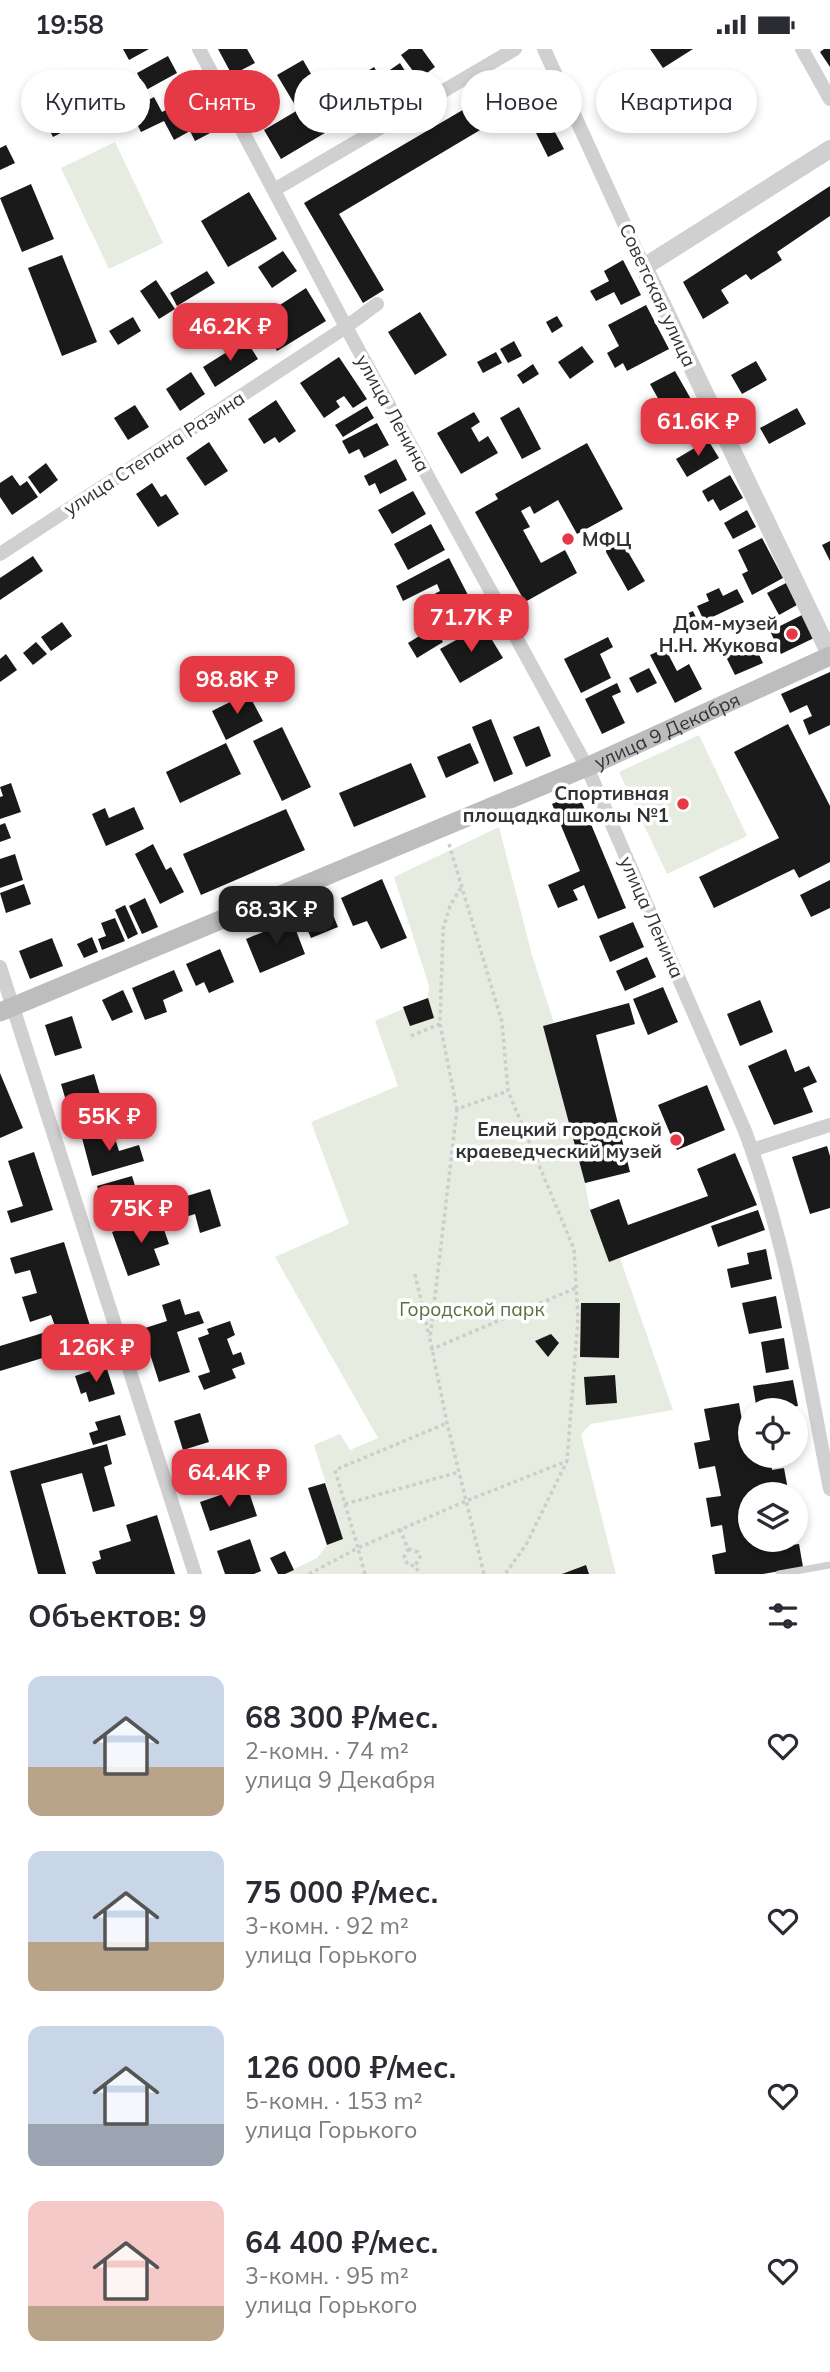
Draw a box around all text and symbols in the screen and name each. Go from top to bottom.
text: 19:58 [35,8,104,41]
chip: Купить [21,70,150,133]
chip: Снять [164,70,280,133]
chip: Фильтры [294,70,447,133]
chip: Новое [461,70,582,133]
chip: Квартира [596,70,757,133]
street label: Советская улица [614,219,702,371]
pin: 46.2K ₽ [165,303,295,363]
text: 46.2K ₽ [189,311,271,340]
street label: улица Ленина [351,350,435,476]
street label: улица Степана Разина [59,385,249,521]
pin: 61.6K ₽ [633,399,763,458]
text: 61.6K ₽ [657,406,739,435]
place label: МФЦ [582,527,632,551]
marker: МФЦ [560,531,576,547]
pin: 71.7K ₽ [406,595,536,654]
text: 71.7K ₽ [430,602,512,631]
place label: Дом-музей Н.Н. Жукова [659,611,778,657]
marker: Дом-музей Н.Н. Жукова [784,626,800,642]
pin: 98.8K ₽ [172,657,302,716]
text: 98.8K ₽ [196,664,278,693]
street label: улица 9 Декабря [590,687,744,774]
place label: Спортивная площадка школы №1 [463,781,669,827]
marker: Спортивная площадка школы №1 [675,796,691,812]
street label: улица Ленина [614,852,690,982]
pin: 68.3K ₽ [211,887,341,946]
text: 68.3K ₽ [235,894,317,923]
pin: 55K ₽ [60,1093,158,1153]
text: 55K ₽ [77,1101,141,1130]
place label: Елецкий городской краеведческий музей [455,1117,662,1163]
marker: Елецкий городской краеведческий музей [668,1132,684,1148]
pin: 75K ₽ [92,1185,190,1245]
text: 75K ₽ [109,1193,173,1222]
park label: Городской парк [399,1297,545,1321]
pin: 126K ₽ [39,1325,153,1384]
text: 126K ₽ [58,1332,134,1361]
map controls [738,1398,808,1552]
button: locate [738,1398,808,1468]
pin: 64.4K ₽ [164,1449,294,1509]
text: 64.4K ₽ [188,1457,270,1486]
button: layers [738,1482,808,1552]
text: Объектов: 9 [28,1597,207,1635]
icon: filters [764,1597,802,1635]
text: 68 300 ₽/мес. [245,1698,438,1736]
icon: home [84,1704,168,1788]
icon: heart [764,1727,802,1765]
text: 2-комн. · 74 m² [245,1736,409,1765]
text: улица 9 Декабря [245,1765,435,1794]
text: 75 000 ₽/мес. [245,1873,438,1911]
icon: home [84,1879,168,1963]
icon: heart [764,1902,802,1940]
text: 3-комн. · 92 m² [245,1911,409,1940]
text: улица Горького [245,1940,417,1969]
text: 126 000 ₽/мес. [245,2048,456,2086]
icon: home [84,2054,168,2138]
icon: heart [764,2077,802,2115]
text: 5-комн. · 153 m² [245,2086,423,2115]
text: улица Горького [245,2115,417,2144]
text: 64 400 ₽/мес. [245,2223,438,2261]
icon: home [84,2229,168,2313]
icon: heart [764,2252,802,2290]
text: 3-комн. · 95 m² [245,2261,409,2290]
text: улица Горького [245,2290,417,2319]

